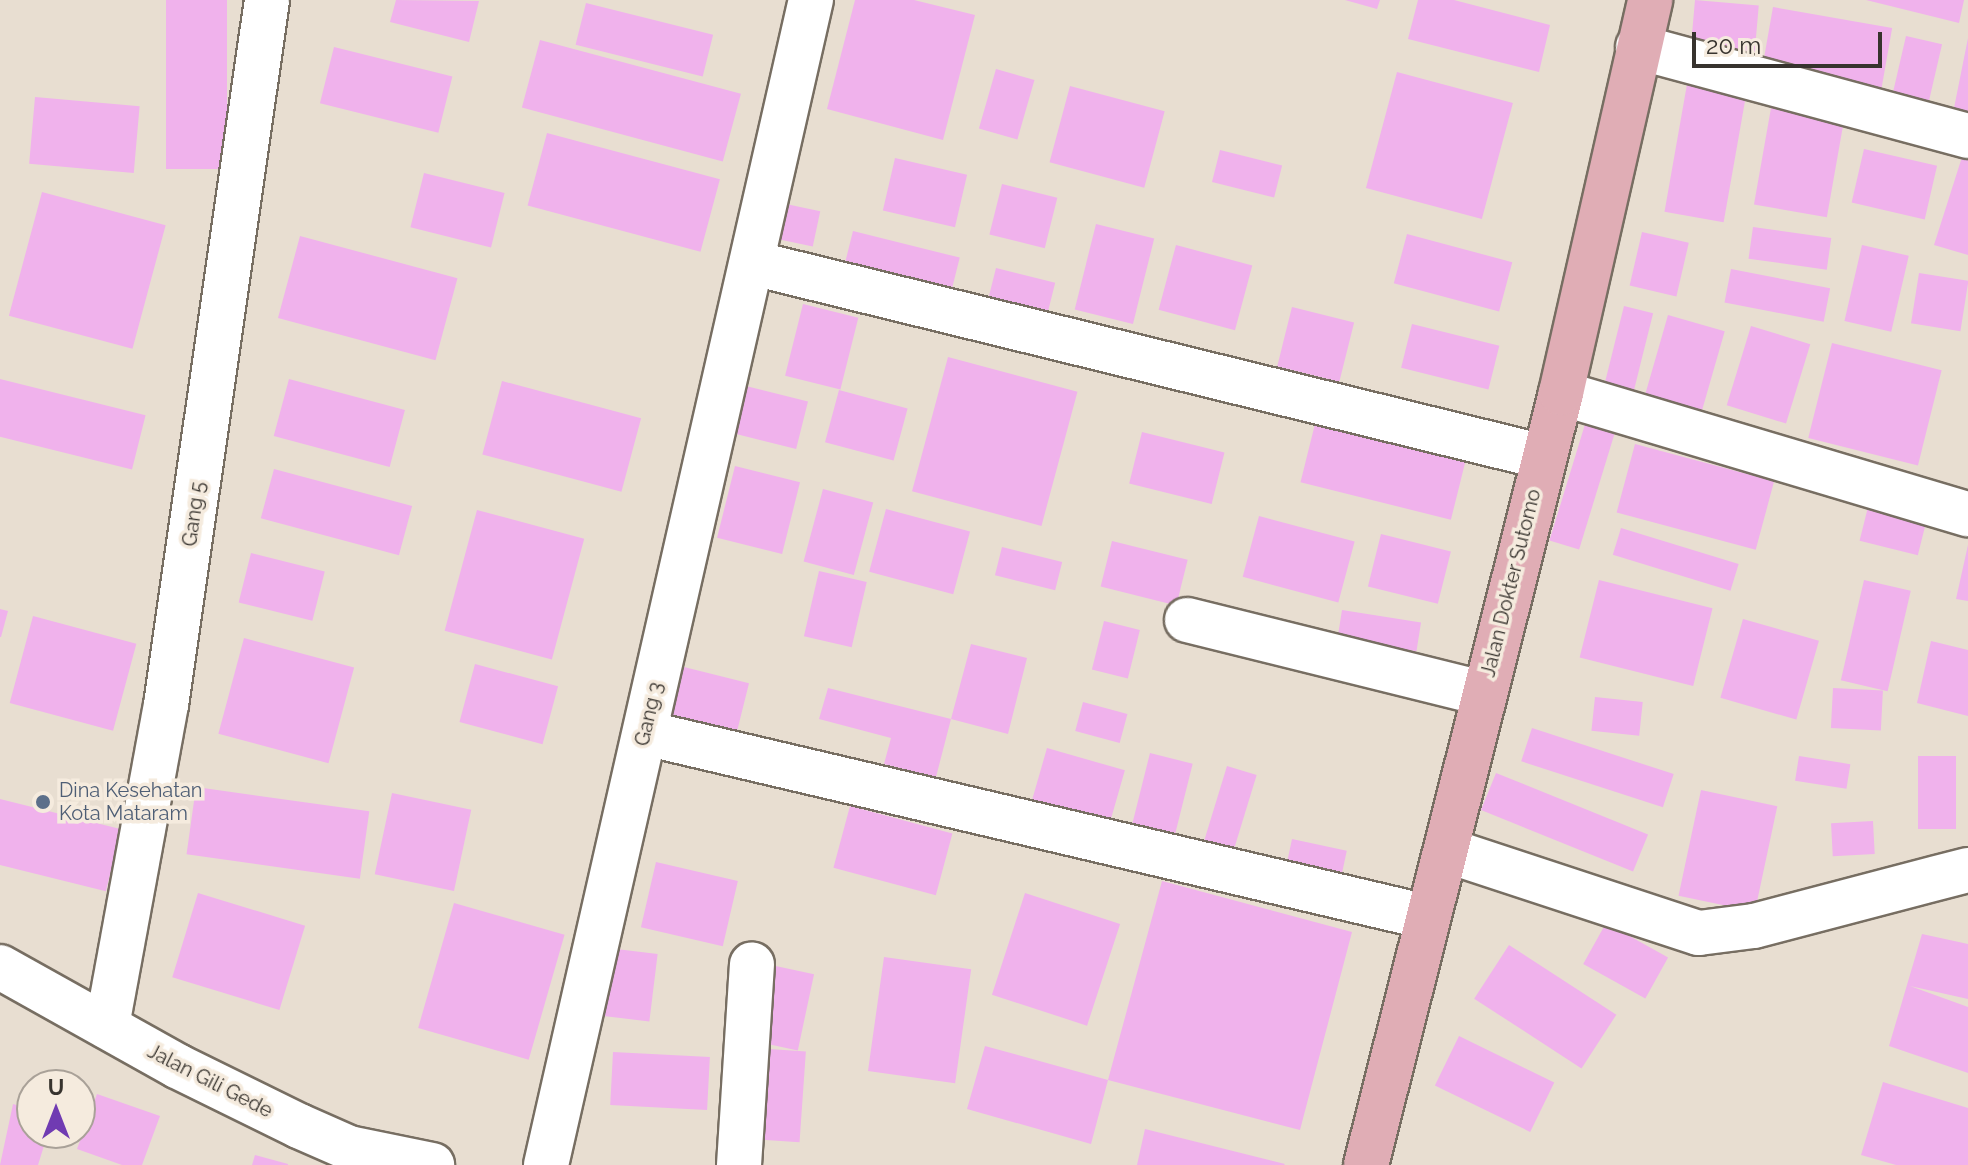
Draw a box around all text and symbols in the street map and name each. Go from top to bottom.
scale bar [1696,16,1886,66]
text: 20 m [1706,31,1761,60]
street label: Gang 5 [178,480,210,548]
street label: Jalan Dokter Sutomo [1476,486,1546,680]
street label: Gang 3 [630,680,668,748]
place label: Dina Kesehatan Kota Mataram [59,778,202,825]
marker: Dina Kesehatan Kota Mataram [34,793,52,811]
street label: Jalan Gili Gede [143,1039,277,1123]
north arrow [16,1069,96,1149]
text: U [48,1074,64,1100]

